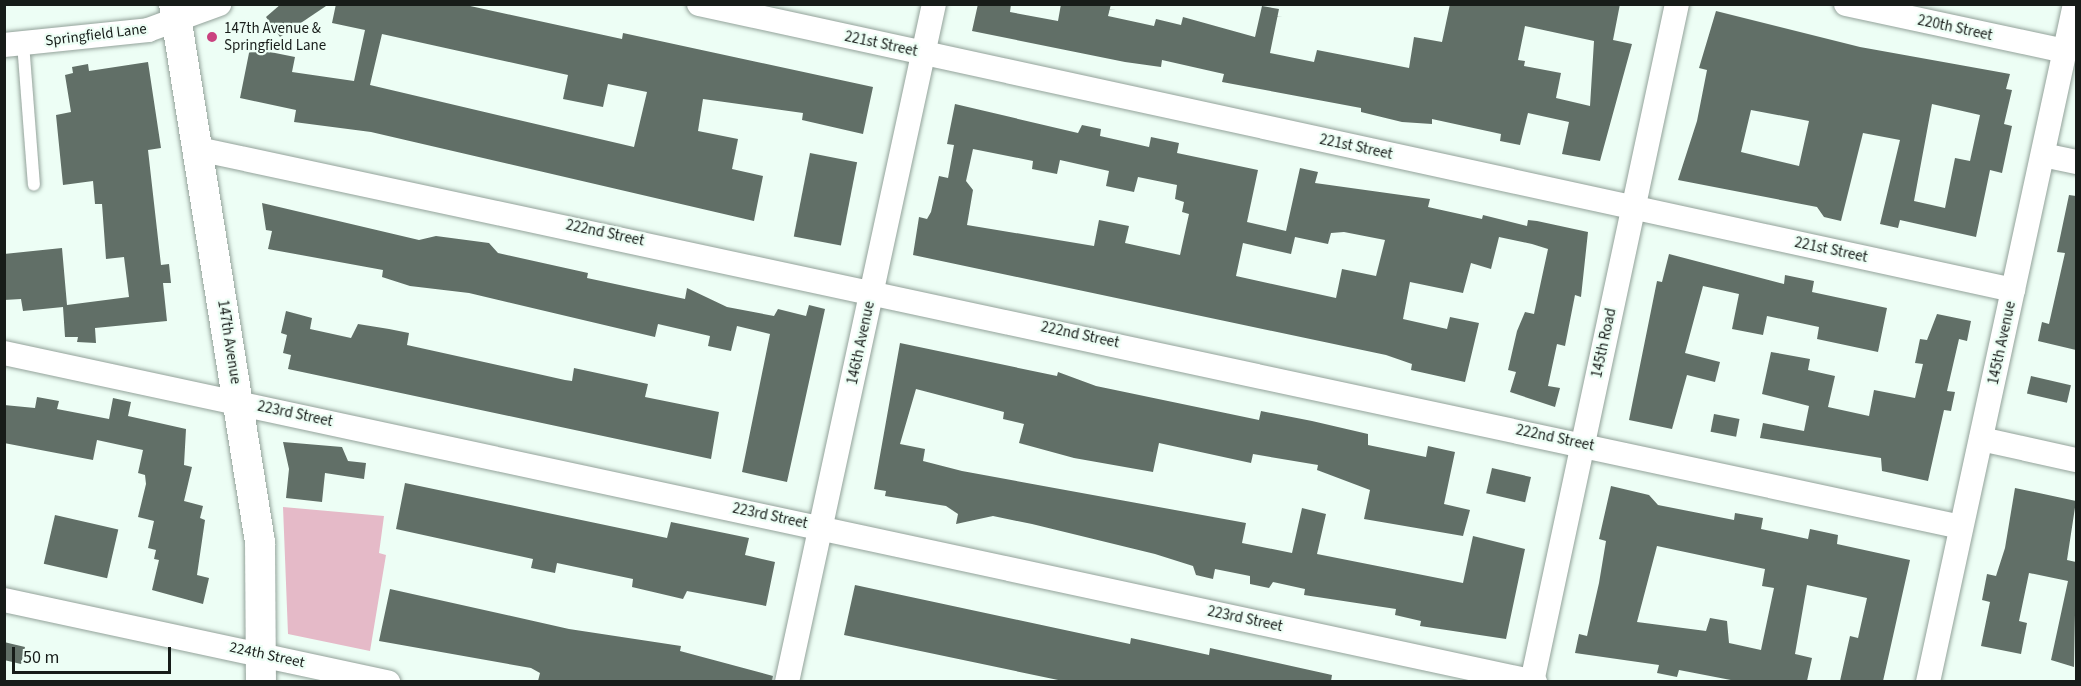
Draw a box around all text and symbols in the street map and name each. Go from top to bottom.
street label: 220th Street [1916,11,1994,45]
place label: 147th Avenue & Springfield Lane [224,19,326,54]
street label: Springfield Lane [44,20,148,50]
street label: 221st Street [843,28,919,60]
marker: 147th Avenue & Springfield Lane [205,30,219,44]
street label: 221st Street [1318,131,1394,163]
street label: 222nd Street [564,216,646,250]
street label: 221st Street [1793,234,1869,266]
street label: 147th Avenue [213,299,245,385]
street label: 146th Avenue [843,300,879,386]
street label: 145th Avenue [1984,300,2020,386]
street label: 145th Road [1588,307,1620,379]
street label: 222nd Street [1039,318,1121,352]
street label: 223rd Street [256,397,334,431]
street label: 222nd Street [1514,421,1596,455]
street label: 223rd Street [731,499,809,533]
street label: 223rd Street [1206,602,1284,636]
scale bar [15,635,174,673]
street label: 224th Street [228,638,306,672]
text: 50 m [23,645,59,670]

